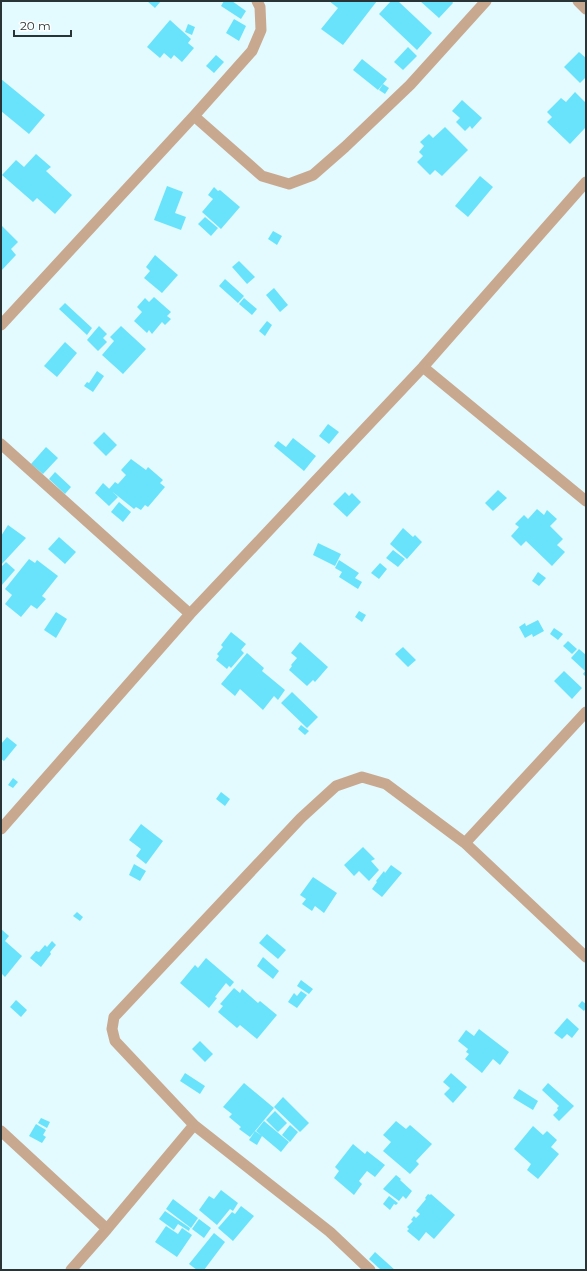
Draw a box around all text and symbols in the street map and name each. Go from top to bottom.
scale bar [14,12,71,38]
text: 20 m [20,18,51,33]

